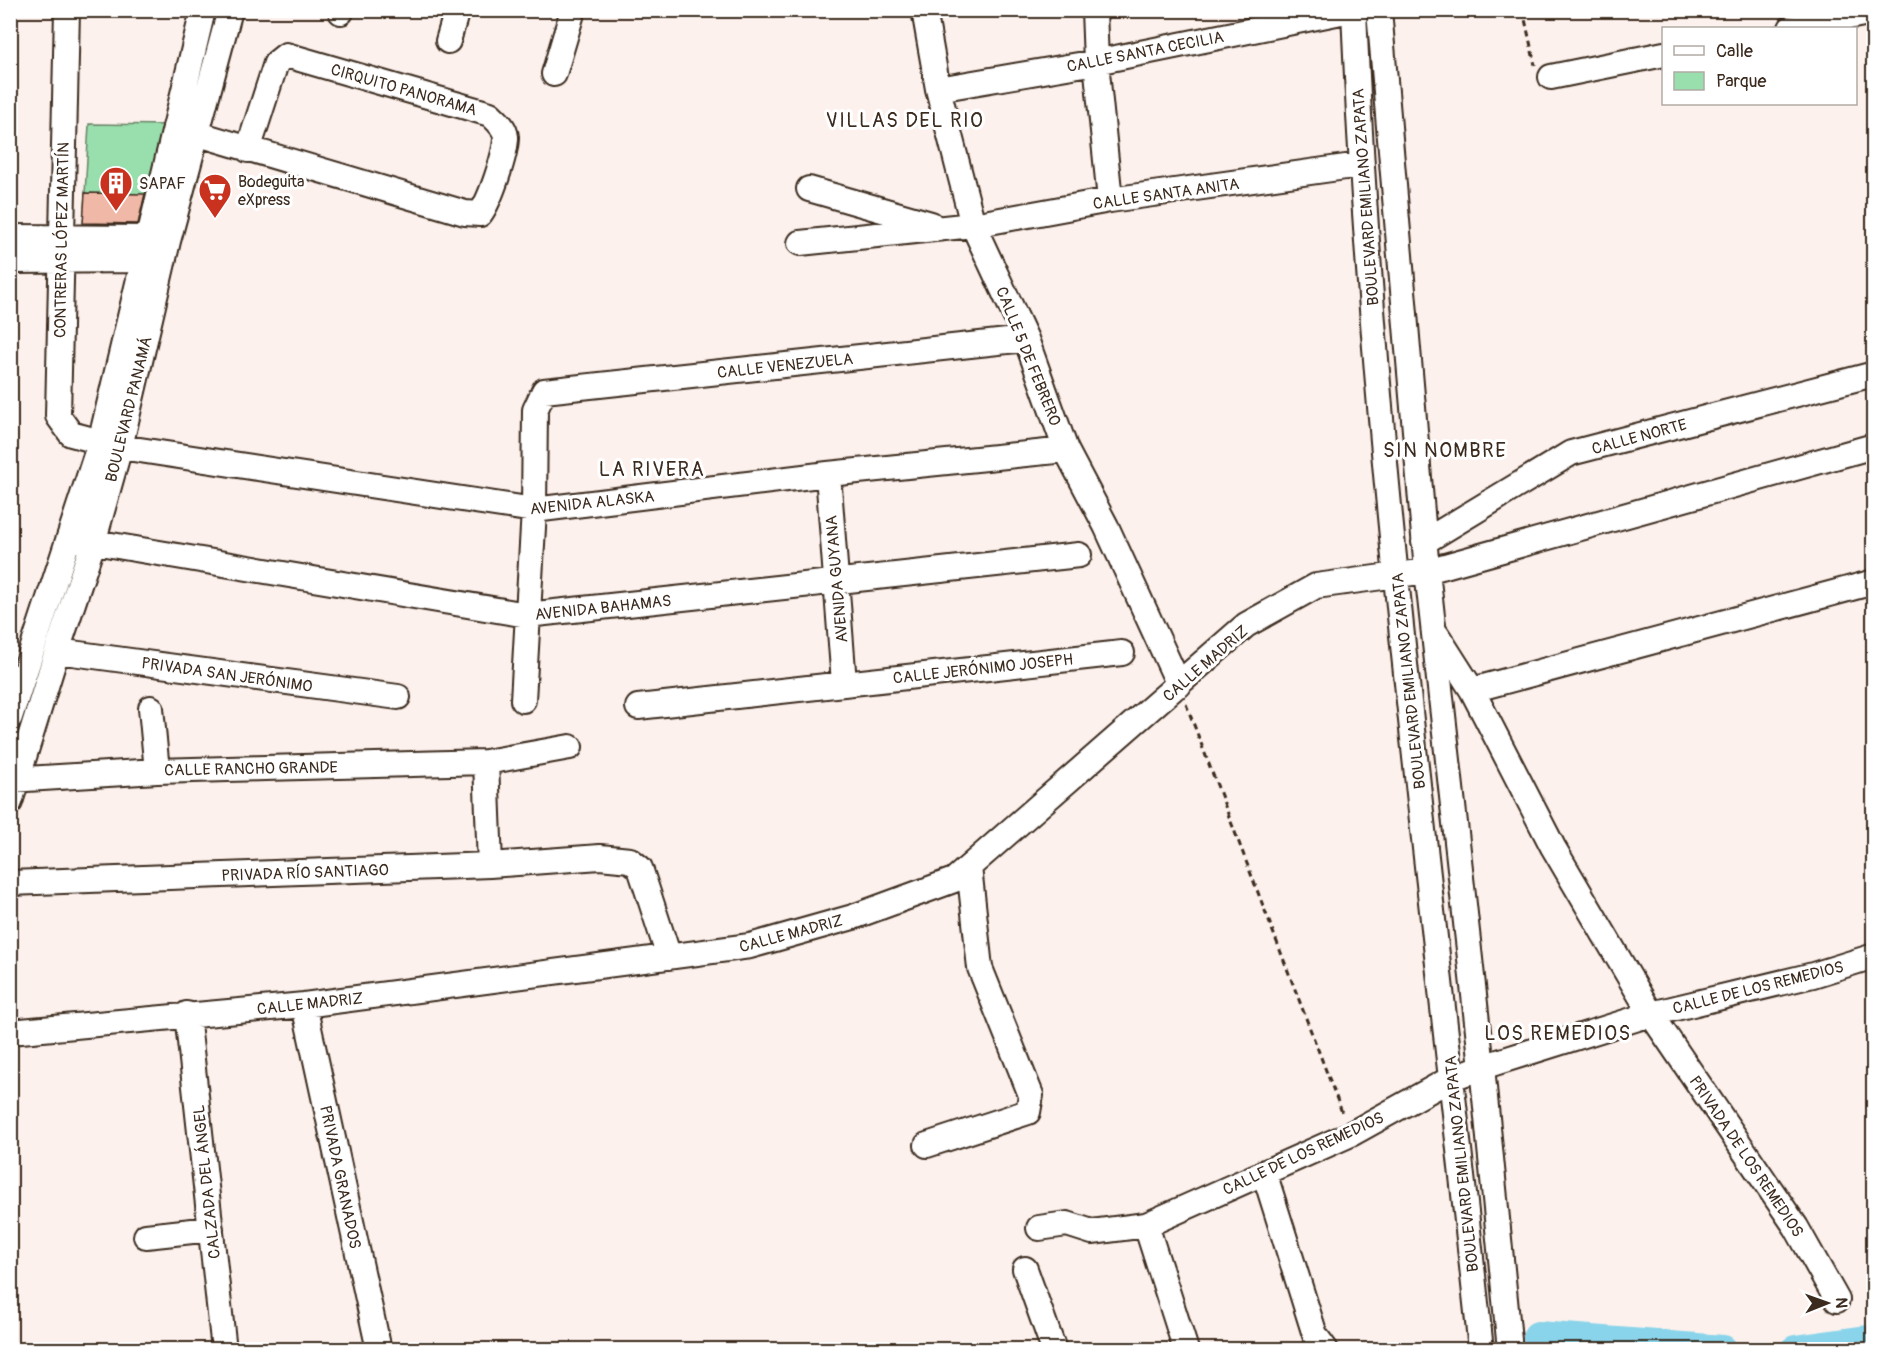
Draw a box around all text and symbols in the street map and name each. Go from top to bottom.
street label: CALLE SANTA CECILIA [1065,27,1225,77]
legend [1662,27,1857,105]
text: Calle [1716,40,1753,63]
street label: CIRQUITO PANORAMA [328,60,479,120]
text: Parque [1716,70,1766,93]
street label: BOULEVARD EMILIANO ZAPATA [1348,88,1384,306]
district label: VILLAS DEL RIO [826,108,984,133]
street label: CONTRERAS LÓPEZ MARTÍN [49,142,74,338]
building icon: SAPAF [98,165,134,212]
supermarket icon: Bodeguita eXpress [197,172,233,219]
place label: Bodeguita eXpress [238,172,304,210]
place label: SAPAF [139,174,186,194]
street label: CALLE SANTA ANITA [1092,174,1241,214]
street label: CALLE 5 DE FEBRERO [991,284,1065,429]
street label: BOULEVARD PANAMÁ [101,334,157,484]
street label: CALLE VENEZUELA [716,349,854,383]
street label: CALLE NORTE [1590,415,1689,459]
district label: SIN NOMBRE [1383,438,1507,463]
district label: LA RIVERA [599,457,705,482]
street label: AVENIDA ALASKA [529,487,655,519]
street label: AVENIDA GUYANA [821,514,853,643]
street label: BOULEVARD EMILIANO ZAPATA [1388,572,1430,790]
street label: AVENIDA BAHAMAS [534,591,672,625]
street label: CALLE MADRIZ [1159,621,1253,706]
street label: CALLE JERÓNIMO JOSEPH [892,649,1074,688]
street label: PRIVADA SAN JERÓNIMO [140,652,314,697]
street label: CALLE RANCHO GRANDE [164,757,338,781]
street label: PRIVADA RÍO SANTIAGO [221,860,389,886]
street label: CALLE MADRIZ [737,910,845,957]
street label: CALLE DE LOS REMEDIOS [1671,957,1846,1019]
street label: CALLE MADRIZ [256,988,364,1020]
district label: LOS REMEDIOS [1484,1021,1632,1046]
street label: BOULEVARD EMILIANO ZAPATA [1441,1055,1483,1273]
street label: PRIVADA DE LOS REMEDIOS [1685,1072,1808,1241]
street label: CALZADA DEL ÁNGEL [189,1104,225,1260]
street label: PRIVADA GRANADOS [315,1104,365,1251]
street label: CALLE DE LOS REMEDIOS [1220,1108,1387,1200]
north arrow [1797,1273,1857,1333]
text: N [1831,1297,1851,1309]

